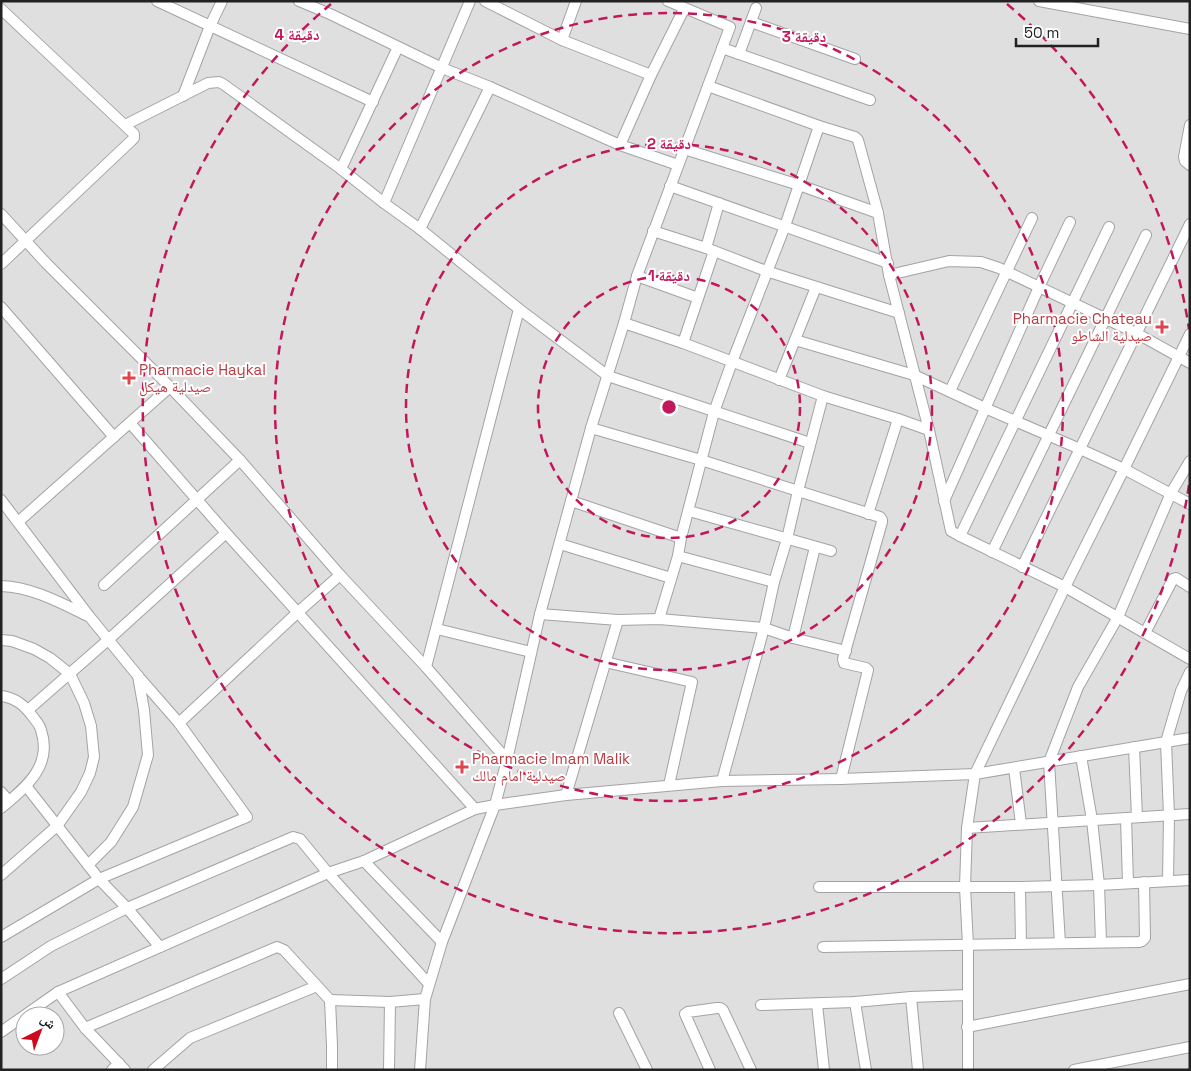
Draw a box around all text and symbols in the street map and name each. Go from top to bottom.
scale bar [1016,15,1098,47]
text: 50 m [1024,23,1059,42]
text: 4 دقيقة [275,25,319,44]
text: 3 دقيقة [782,27,826,46]
text: 2 دقيقة [647,134,691,153]
text: 1 دقيقة [648,266,690,285]
place label: Pharmacie Chateau صيدلية الشاطو [1013,309,1152,345]
marker: Pharmacie Chateau صيدلية الشاطو [1156,321,1168,333]
place label: Pharmacie Haykal صيدلية هيكل [139,360,266,397]
marker: Pharmacie Haykal صيدلية هيكل [123,372,135,384]
centre of rings [660,398,678,416]
place label: Pharmacie Imam Malik صيدلية امام مالك [472,749,630,786]
marker: Pharmacie Imam Malik صيدلية امام مالك [456,761,468,773]
north arrow [15,1006,65,1056]
text: ش [37,1010,60,1033]

